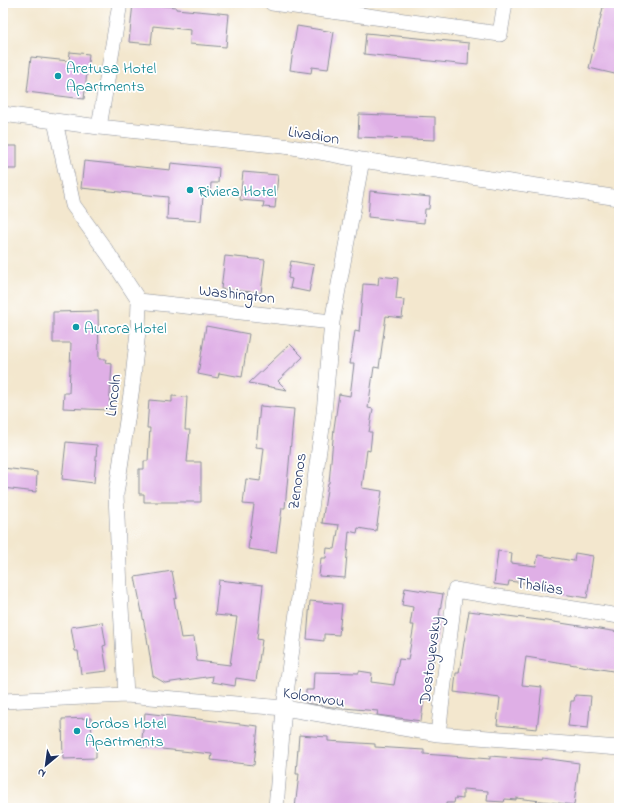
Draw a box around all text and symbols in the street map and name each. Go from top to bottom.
place label: Aretusa Hotel Apartments [66,57,156,99]
marker: Aretusa Hotel Apartments [53,71,63,81]
street label: Livadion [286,120,341,152]
place label: Riviera Hotel [198,180,277,204]
marker: Riviera Hotel [185,185,195,195]
street label: Washington [198,279,276,311]
place label: Aurora Hotel [84,317,167,341]
marker: Aurora Hotel [71,322,81,332]
street label: Lincoln [100,373,128,418]
street label: Zenonos [282,451,314,511]
street label: Thalias [514,571,565,603]
street label: Dostoyevsky [414,615,448,706]
street label: Kolomvou [281,681,346,715]
place label: Lordos Hotel Apartments [85,712,167,754]
marker: Lordos Hotel Apartments [72,726,82,736]
north arrow [26,745,66,785]
text: N [35,764,49,782]

